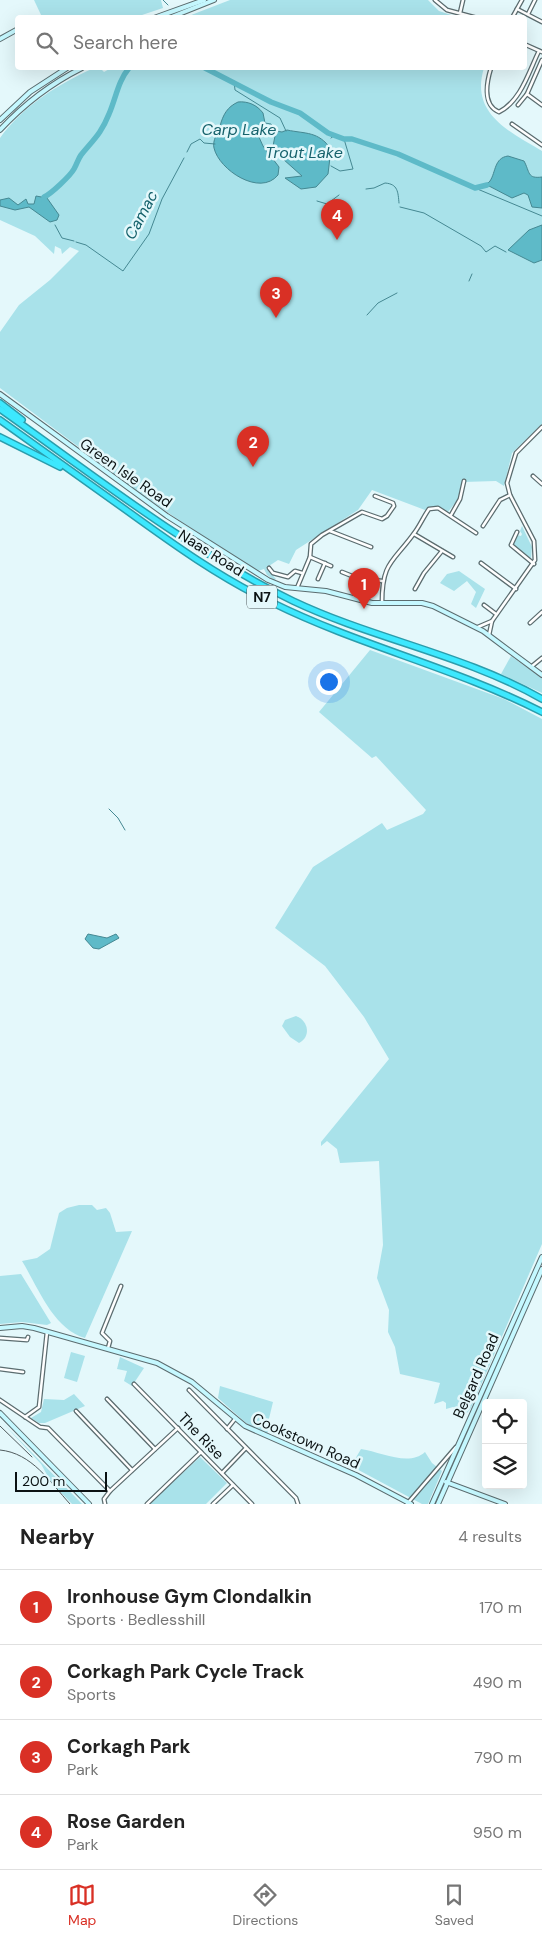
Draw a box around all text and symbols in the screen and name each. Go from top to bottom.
search box [15,15,527,70]
icon: search [33,29,61,57]
text: Search here [73,30,178,55]
water label: Carp Lake [202,119,276,140]
water label: Trout Lake [265,142,343,163]
water label: Camac [119,187,163,243]
pin: 4 [321,199,353,240]
pin: 3 [260,277,292,318]
pin: 2 [237,426,269,467]
street label: Green Isle Road [76,434,176,512]
street label: Naas Road [175,525,247,581]
pin: 1 [348,568,380,609]
road number: N7 [247,586,277,608]
your location [316,669,342,695]
street label: Belgard Road [448,1330,504,1422]
map controls [482,1399,527,1489]
button: locate [482,1399,527,1444]
street label: The Rise [174,1408,228,1464]
street label: Cookstown Road [249,1408,363,1474]
button: layers [482,1444,527,1489]
scale bar [15,1469,108,1492]
text: 200 m [22,1472,65,1490]
text: Nearby [20,1523,94,1551]
text: 4 results [458,1526,522,1547]
text: Ironhouse Gym Clondalkin [67,1584,312,1609]
text: 1 [33,1597,39,1618]
text: 170 m [479,1597,522,1618]
text: Sports · Bedlesshill [67,1609,205,1630]
text: Corkagh Park Cycle Track [67,1659,304,1684]
text: 2 [31,1672,41,1693]
text: 490 m [473,1672,522,1693]
text: Sports [67,1684,116,1705]
text: Corkagh Park [67,1734,191,1759]
text: 3 [31,1747,41,1768]
text: 790 m [474,1747,522,1768]
text: Park [67,1759,99,1780]
text: Rose Garden [67,1809,185,1834]
text: 4 [31,1822,41,1843]
text: 950 m [473,1822,522,1843]
text: Park [67,1834,99,1855]
tab: Map [68,1881,96,1929]
tab: Directions [233,1881,298,1929]
tab: Saved [435,1881,474,1929]

